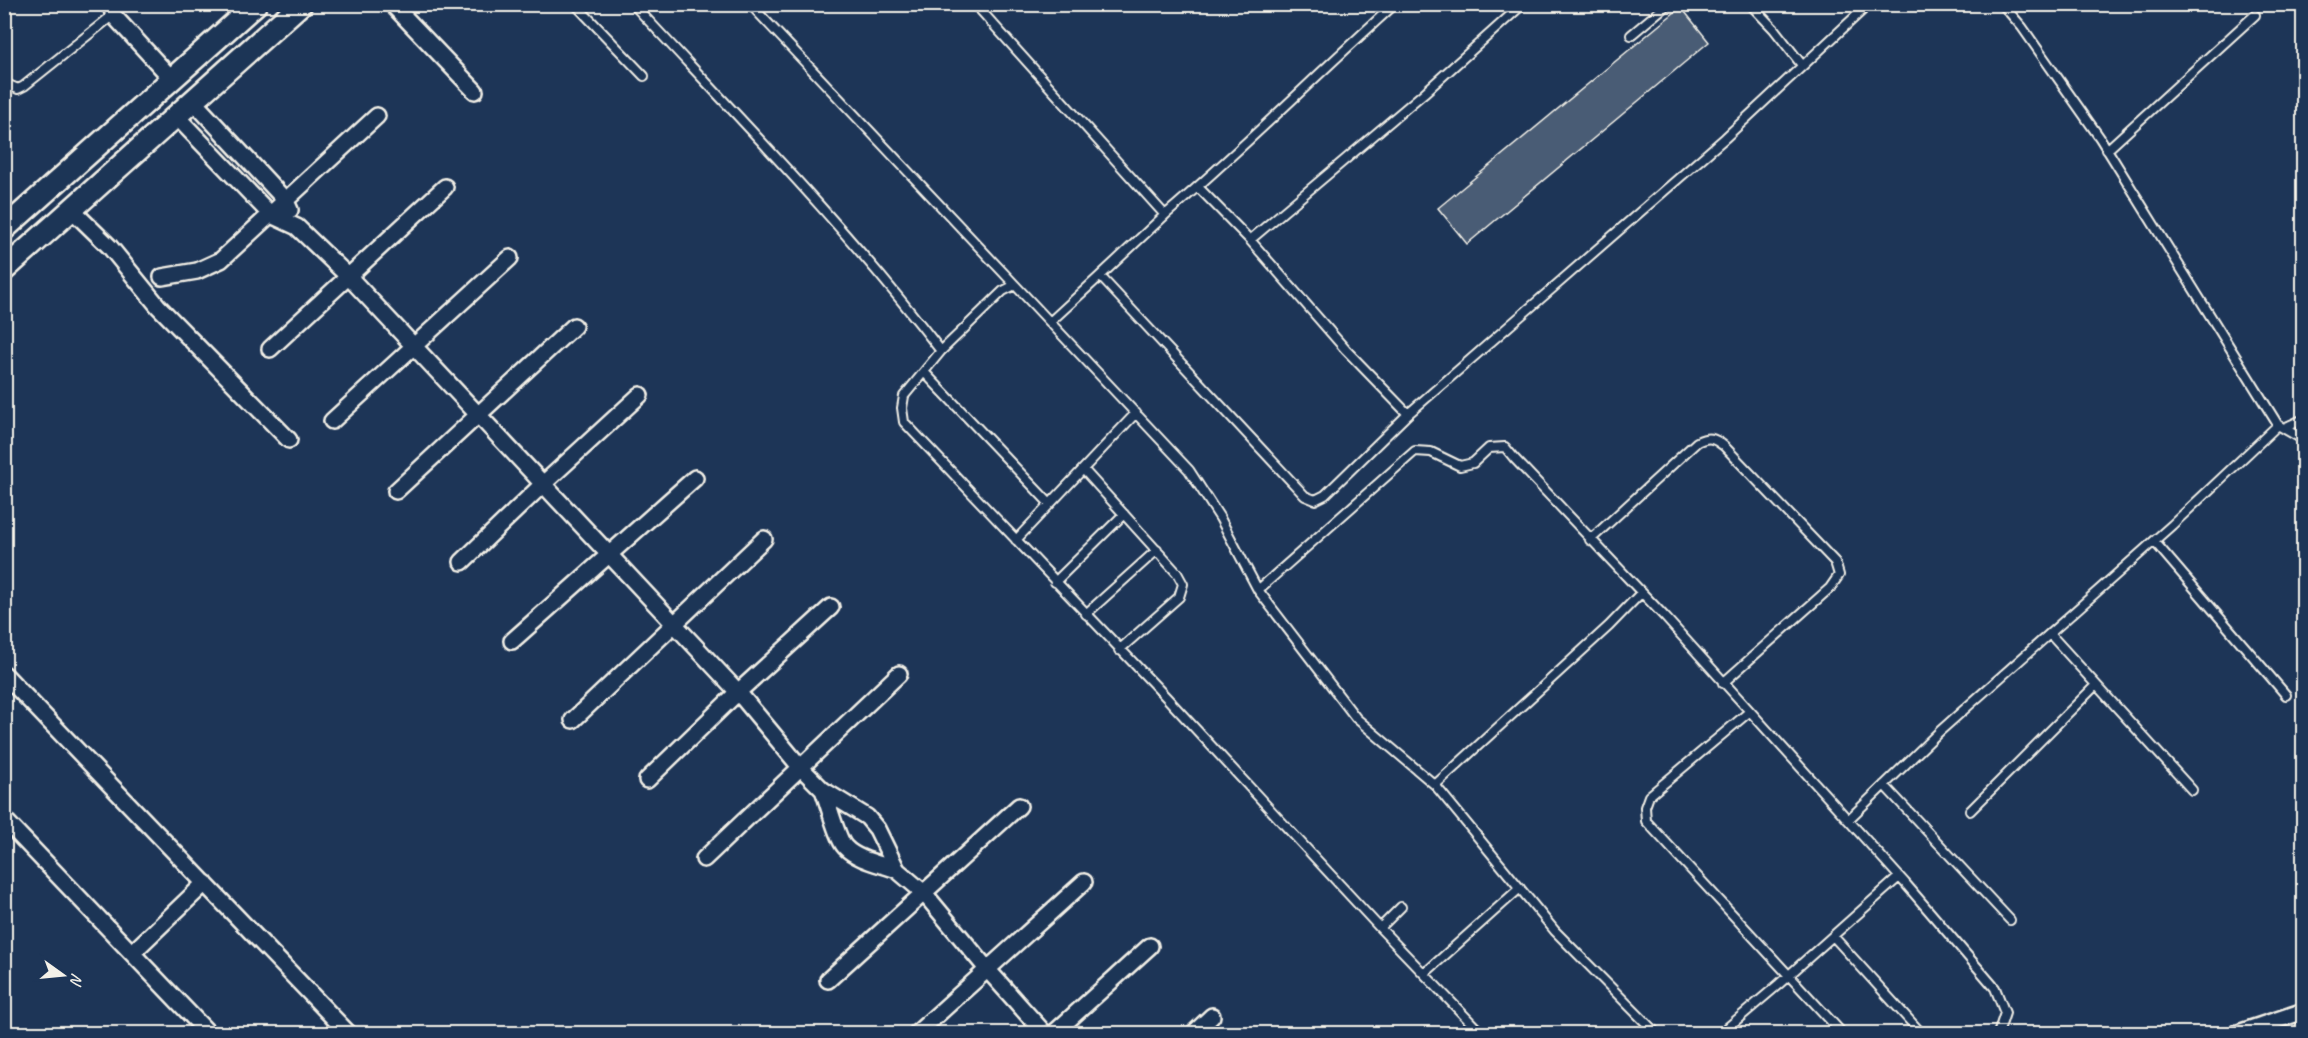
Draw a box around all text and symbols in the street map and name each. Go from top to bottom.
north arrow [33,945,93,1005]
text: N [65,971,87,989]

